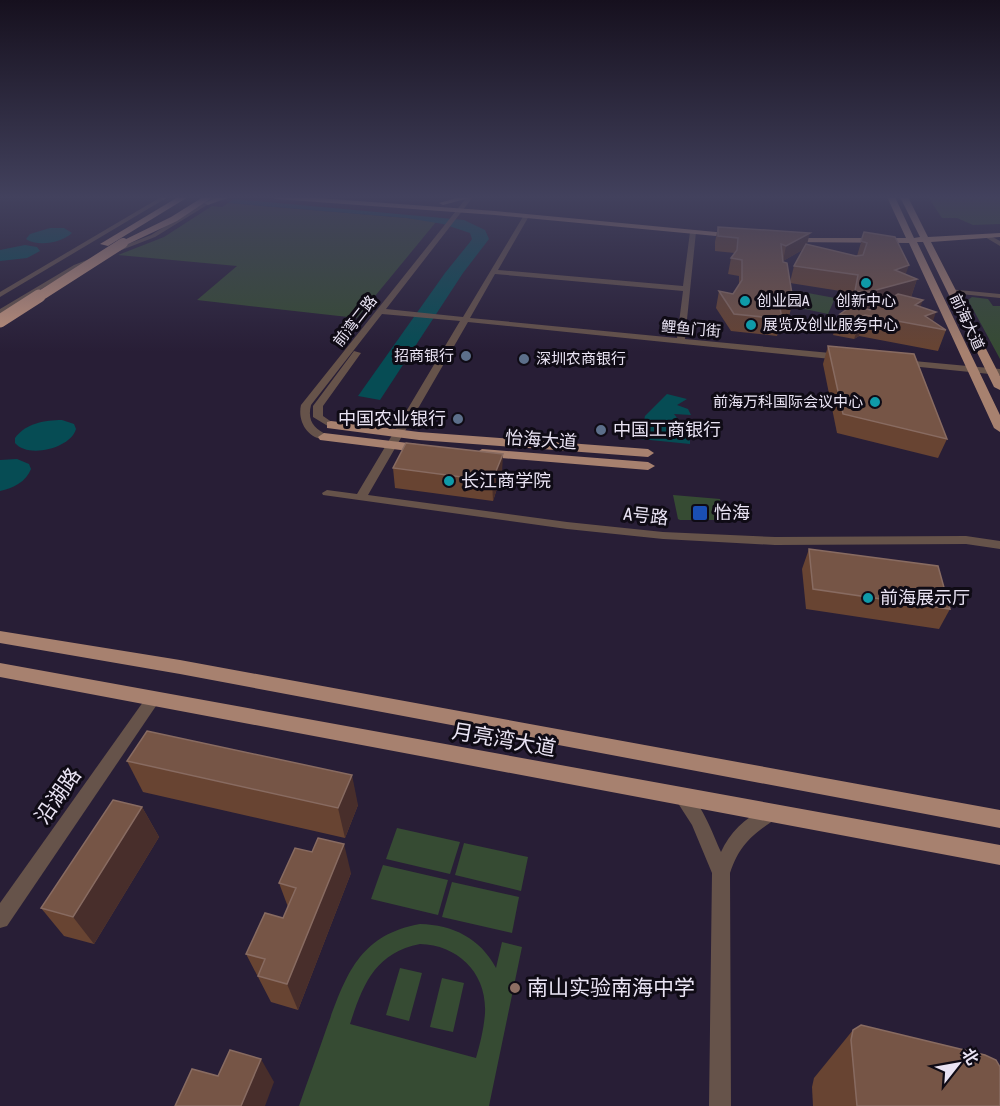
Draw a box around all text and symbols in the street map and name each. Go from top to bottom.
marker: 创新中心 [859,276,873,290]
street label: 前海大道 [947,291,988,353]
street label: 前湾二路 [329,292,380,350]
place label: 创业园A [757,292,810,309]
place label: 创新中心 [836,292,896,309]
marker: 创业园A [738,294,752,308]
place label: 展览及创业服务中心 [763,316,898,333]
street label: 鲤鱼门街 [660,317,722,340]
marker: 展览及创业服务中心 [744,318,758,332]
place label: 招商银行 [394,347,454,364]
marker: 招商银行 [459,349,473,363]
place label: 深圳农商银行 [536,350,626,367]
marker: 深圳农商银行 [517,352,531,366]
place label: 前海万科国际会议中心 [713,393,863,410]
marker: 前海万科国际会议中心 [868,395,882,409]
place label: 中国农业银行 [338,408,446,429]
marker: 中国农业银行 [451,412,465,426]
place label: 中国工商银行 [613,419,721,440]
marker: 中国工商银行 [594,423,608,437]
street label: 怡海大道 [504,427,578,452]
place label: 长江商学院 [461,470,551,491]
marker: 长江商学院 [442,474,456,488]
place label: 怡海 [714,502,750,523]
street label: A号路 [623,503,669,528]
marker: 怡海 [691,504,709,522]
place label: 前海展示厅 [880,587,970,608]
marker: 前海展示厅 [861,591,875,605]
street label: 月亮湾大道 [450,718,558,760]
street label: 沿湖路 [29,763,85,828]
place label: 南山实验南海中学 [527,975,695,999]
marker: 南山实验南海中学 [508,981,522,995]
north arrow [928,1034,988,1094]
text: 北 [959,1045,983,1068]

